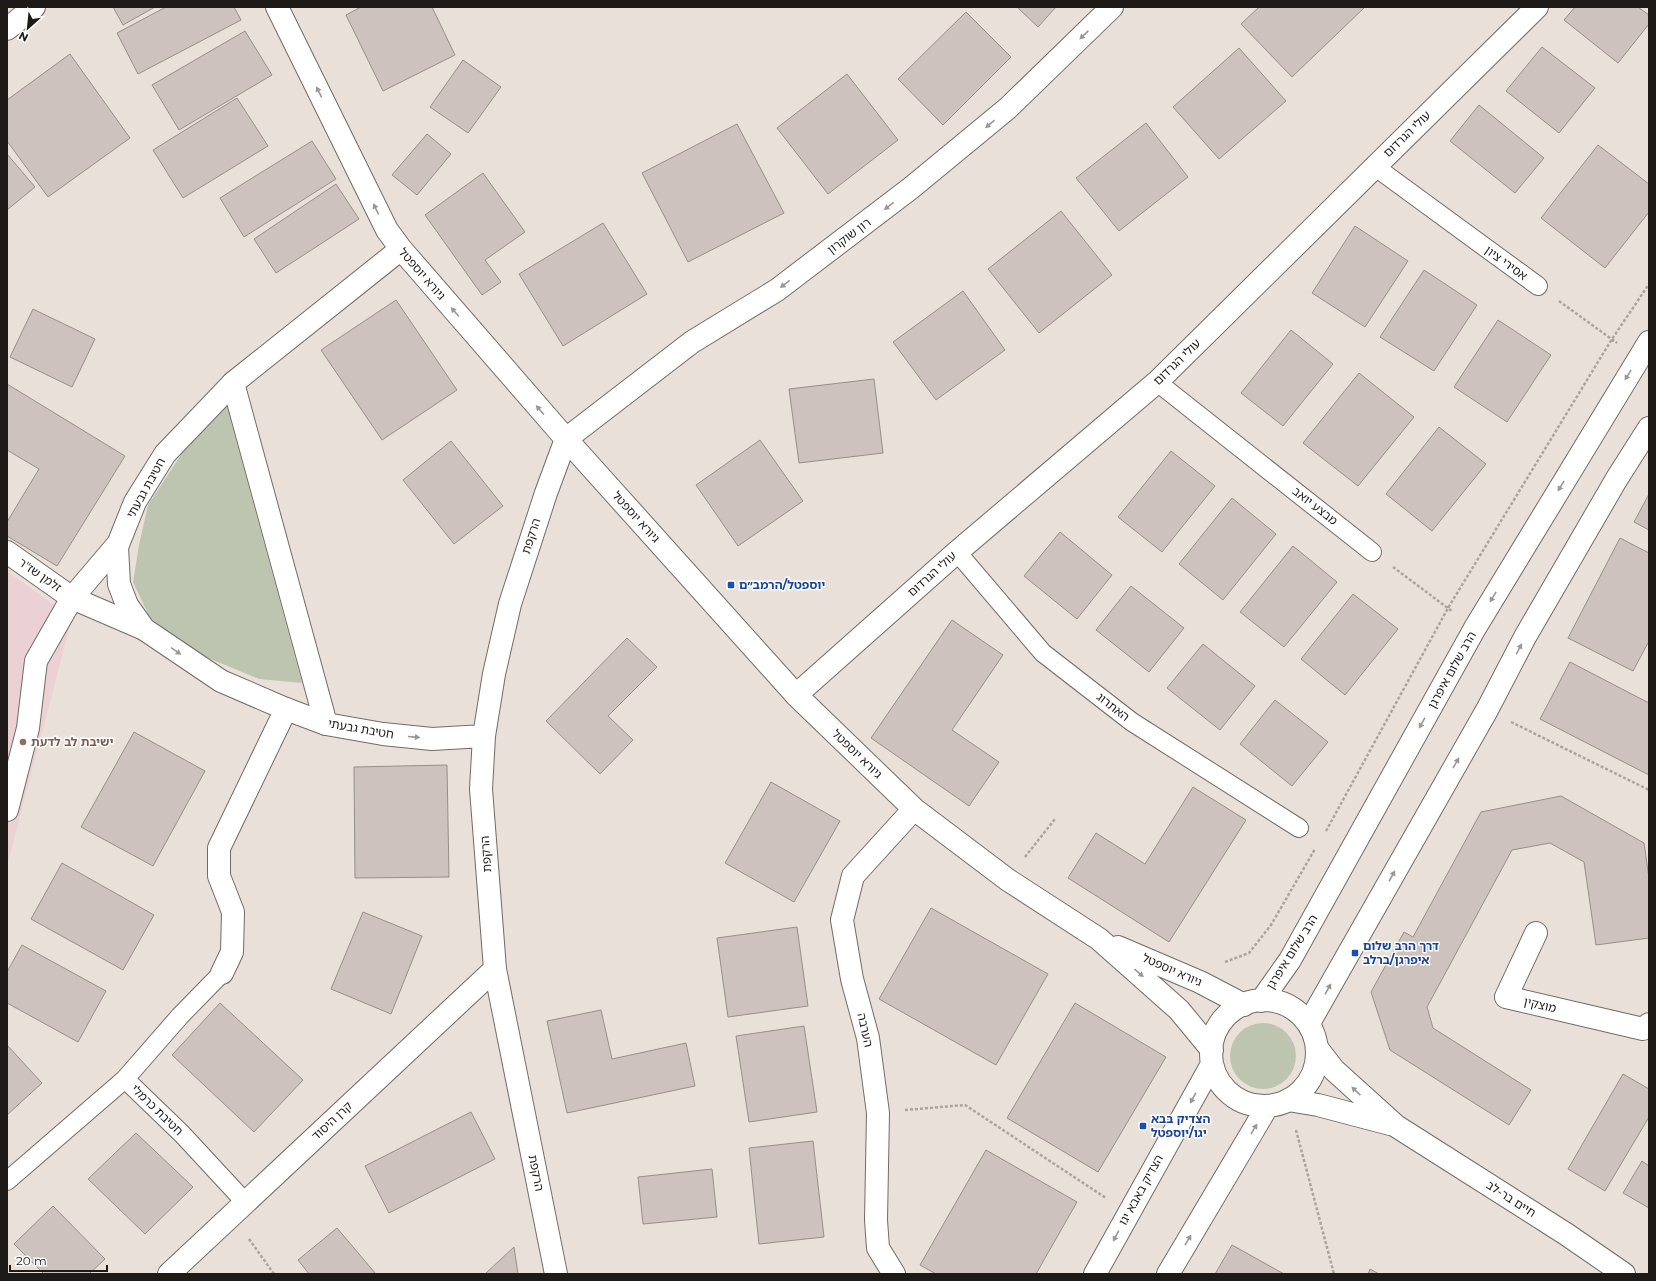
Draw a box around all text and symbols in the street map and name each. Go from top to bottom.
north arrow [8,8,48,48]
text: N [16,29,31,45]
one-way arrow [1079,30,1089,40]
one-way arrow [316,87,322,98]
street label: עולי הגרדום [1380,107,1434,160]
one-way arrow [984,119,995,128]
one-way arrow [883,201,894,210]
one-way arrow [373,203,379,215]
street label: רון שוקרון [824,214,873,257]
street label: אסירי ציון [1482,242,1531,283]
street label: גיורא יוספטל [396,245,449,303]
one-way arrow [780,280,790,288]
one-way arrow [451,307,460,316]
street label: עולי הגרדום [1150,335,1204,388]
one-way arrow [1624,370,1632,380]
one-way arrow [536,404,545,415]
street label: חטיבת גבעתי [123,455,168,521]
one-way arrow [1557,480,1564,492]
street label: מבצע יואב [1290,483,1341,528]
street label: גיורא יוספטל [609,488,664,546]
street label: הרקפת [518,516,543,556]
street label: עולי הגרדום [904,548,959,599]
street label: זלמן שז"ר [16,554,65,595]
place label: יוספטל/הרמב״ם [739,577,825,592]
marker: יוספטל/הרמב״ם [726,580,736,590]
one-way arrow [1489,592,1497,602]
street label: הרב שלום איפרגן [1424,629,1479,711]
one-way arrow [1516,643,1522,655]
one-way arrow [171,647,181,655]
street label: האתרוג [1094,689,1133,724]
street label: חטיבת גבעתי [327,715,395,742]
one-way arrow [1419,717,1426,729]
street label: גיורא יוספטל [829,726,886,782]
place label: ישיבת לב לדעת [31,734,113,749]
one-way arrow [408,734,420,740]
marker: ישיבת לב לדעת [18,737,28,747]
one-way arrow [1453,757,1460,769]
street label: הרקפת [477,835,494,873]
one-way arrow [1389,870,1395,882]
street label: הרב שלום איפרגן [1262,911,1321,992]
place label: דרך הרב שלום איפרגן/ברלב [1363,938,1439,967]
marker: דרך הרב שלום איפרגן/ברלב [1350,948,1360,958]
street label: גיורא יוספטל [1140,950,1205,990]
one-way arrow [1133,969,1144,978]
one-way arrow [1325,983,1331,995]
street label: מוצקין [1522,993,1558,1016]
street label: הערבה [854,1011,877,1049]
street label: חטיבת כרמלי [128,1081,187,1138]
one-way arrow [1352,1087,1361,1096]
one-way arrow [1190,1092,1196,1104]
street label: קרן היסוד [308,1098,355,1143]
place label: הצדיק בבא יגו/יוספטל [1151,1111,1210,1140]
marker: הצדיק בבא יגו/יוספטל [1138,1121,1148,1131]
one-way arrow [1251,1123,1258,1135]
street label: הצדיק באבא יגו [1115,1152,1166,1228]
street label: הרקפת [526,1153,547,1192]
street label: חיים בר-לב [1484,1177,1539,1220]
one-way arrow [1112,1230,1119,1242]
one-way arrow [1184,1234,1191,1246]
scale bar [10,1247,107,1273]
text: 20 m [16,1253,47,1268]

